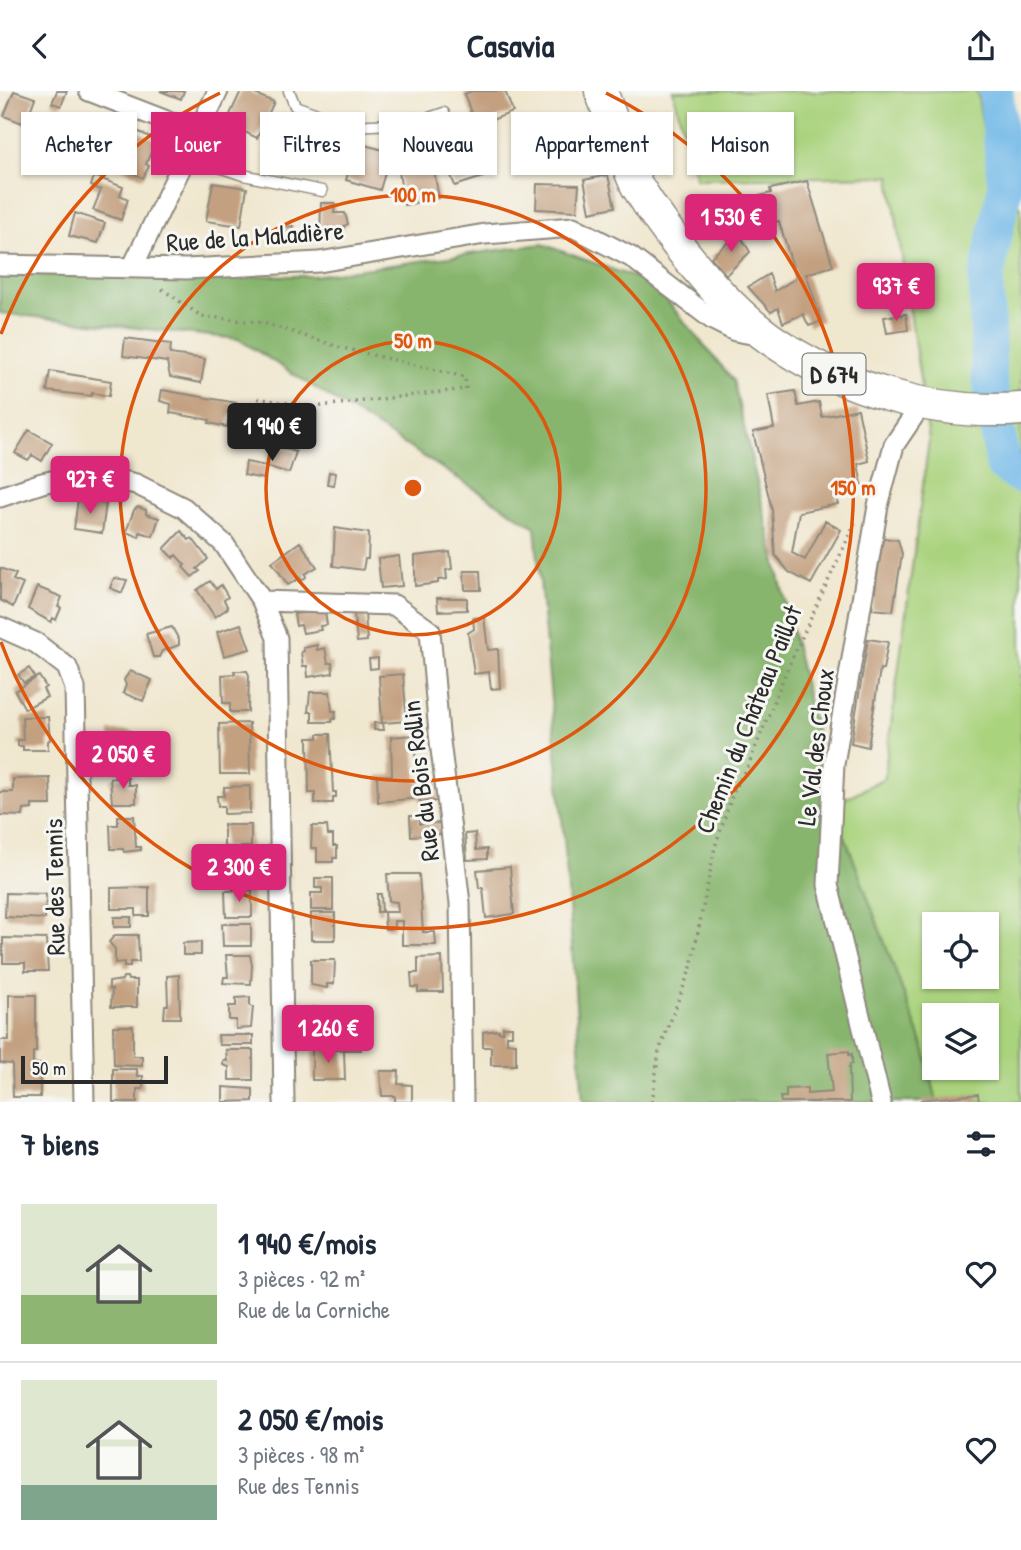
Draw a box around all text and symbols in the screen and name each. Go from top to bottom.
text: Casavia [467,24,554,67]
icon: back [21,27,59,65]
icon: share [962,27,1000,65]
chip: Acheter [21,112,137,175]
chip: Louer [151,112,246,175]
chip: Filtres [260,112,365,175]
chip: Nouveau [379,112,497,175]
chip: Appartement [511,112,673,175]
chip: Maison [687,112,794,175]
text: 100 m [390,180,436,209]
pin: 1 530 € [666,195,796,254]
text: 1 530 € [701,201,761,232]
street label: Rue de la Maladière [165,212,345,260]
pin: 937 € [847,264,945,323]
text: 937 € [873,270,919,301]
text: 50 m [394,326,432,355]
road number: D 674 [802,353,866,395]
pin: 1 940 € [207,403,337,463]
text: 1 940 € [243,410,301,441]
pin: 927 € [41,457,139,516]
text: 927 € [67,463,113,494]
text: 150 m [830,473,876,502]
centre of rings [401,476,425,500]
street label: Chemin du Château Paillot [686,599,810,839]
street label: Le Val des Choux [788,667,842,827]
street label: Rue du Bois Rollin [393,699,447,863]
pin: 2 050 € [58,731,188,791]
text: 2 050 € [92,738,154,769]
street label: Rue des Tennis [35,818,73,956]
pin: 2 300 € [174,845,304,904]
text: 2 300 € [207,851,271,882]
map controls [922,912,999,1080]
button: locate [922,912,999,989]
button: layers [922,1003,999,1080]
pin: 1 260 € [263,1005,393,1065]
text: 1 260 € [298,1012,358,1043]
scale bar [21,1053,168,1085]
text: 50 m [32,1055,66,1081]
text: 7 biens [21,1124,99,1164]
icon: filters [962,1125,1000,1163]
text: 1 940 €/mois [238,1223,376,1263]
icon: home [77,1232,161,1316]
icon: heart [962,1255,1000,1293]
text: 3 pièces · 92 m² [238,1263,365,1294]
text: Rue de la Corniche [238,1294,390,1325]
text: 2 050 €/mois [238,1399,383,1439]
icon: home [77,1408,161,1492]
icon: heart [962,1431,1000,1469]
text: 3 pièces · 98 m² [238,1439,364,1470]
text: Rue des Tennis [238,1470,359,1501]

